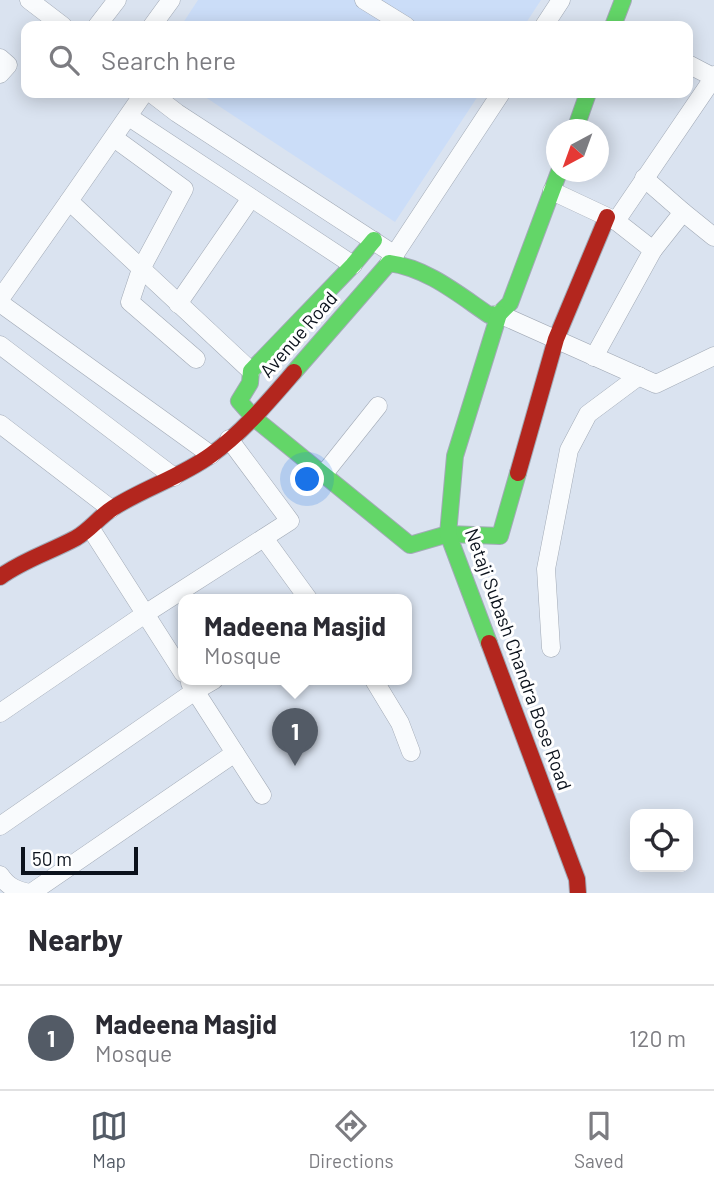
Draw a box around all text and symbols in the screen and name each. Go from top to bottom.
search box [21,21,693,98]
icon: search [45,41,83,79]
text: Search here [101,44,236,75]
north arrow [546,119,609,182]
street label: Avenue Road [254,286,342,382]
your location [290,462,324,496]
street label: Netaji Subash Chandra Bose Road [461,525,577,793]
popup [178,594,412,685]
text: Madeena Masjid [204,610,386,641]
text: Mosque [204,641,281,669]
pin: 1 [272,708,318,766]
map controls [630,809,693,872]
button: locate [630,809,693,872]
scale bar [21,844,138,876]
text: 50 m [32,847,72,870]
text: Nearby [28,921,123,957]
text: Madeena Masjid [95,1008,277,1039]
text: 1 [47,1024,55,1052]
text: 120 m [629,1024,686,1052]
text: Mosque [95,1039,172,1067]
tab: Map [90,1107,128,1172]
tab: Directions [309,1107,394,1172]
tab: Saved [574,1107,624,1172]

